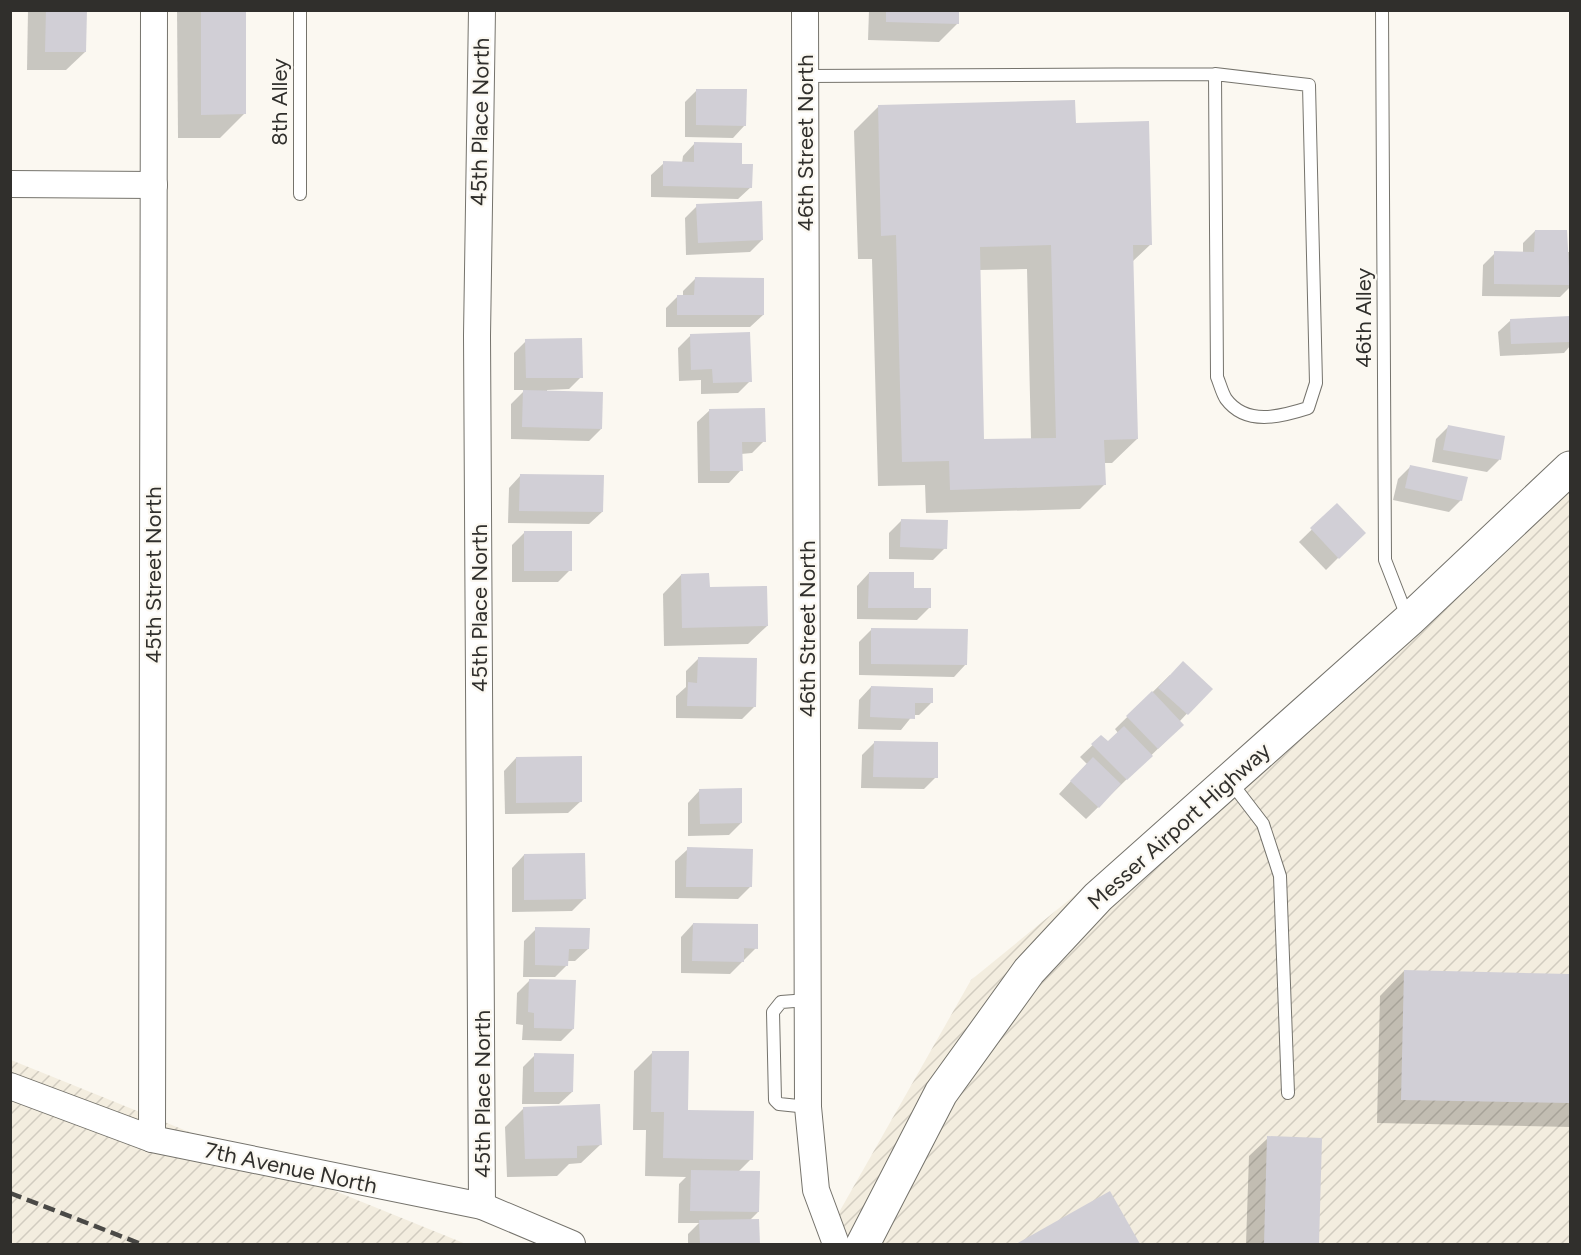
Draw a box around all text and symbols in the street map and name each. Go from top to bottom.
street label: 45th Place North [465,38,495,206]
street label: 46th Street North [792,55,819,232]
street label: 8th Alley [266,58,293,146]
street label: 46th Alley [1350,268,1377,368]
street label: 45th Street North [140,486,167,664]
street label: 45th Place North [466,524,493,692]
street label: 46th Street North [794,541,821,718]
street label: Messer Airport Highway [1082,737,1276,915]
street label: 45th Place North [469,1010,496,1178]
street label: 7th Avenue North [202,1137,380,1199]

